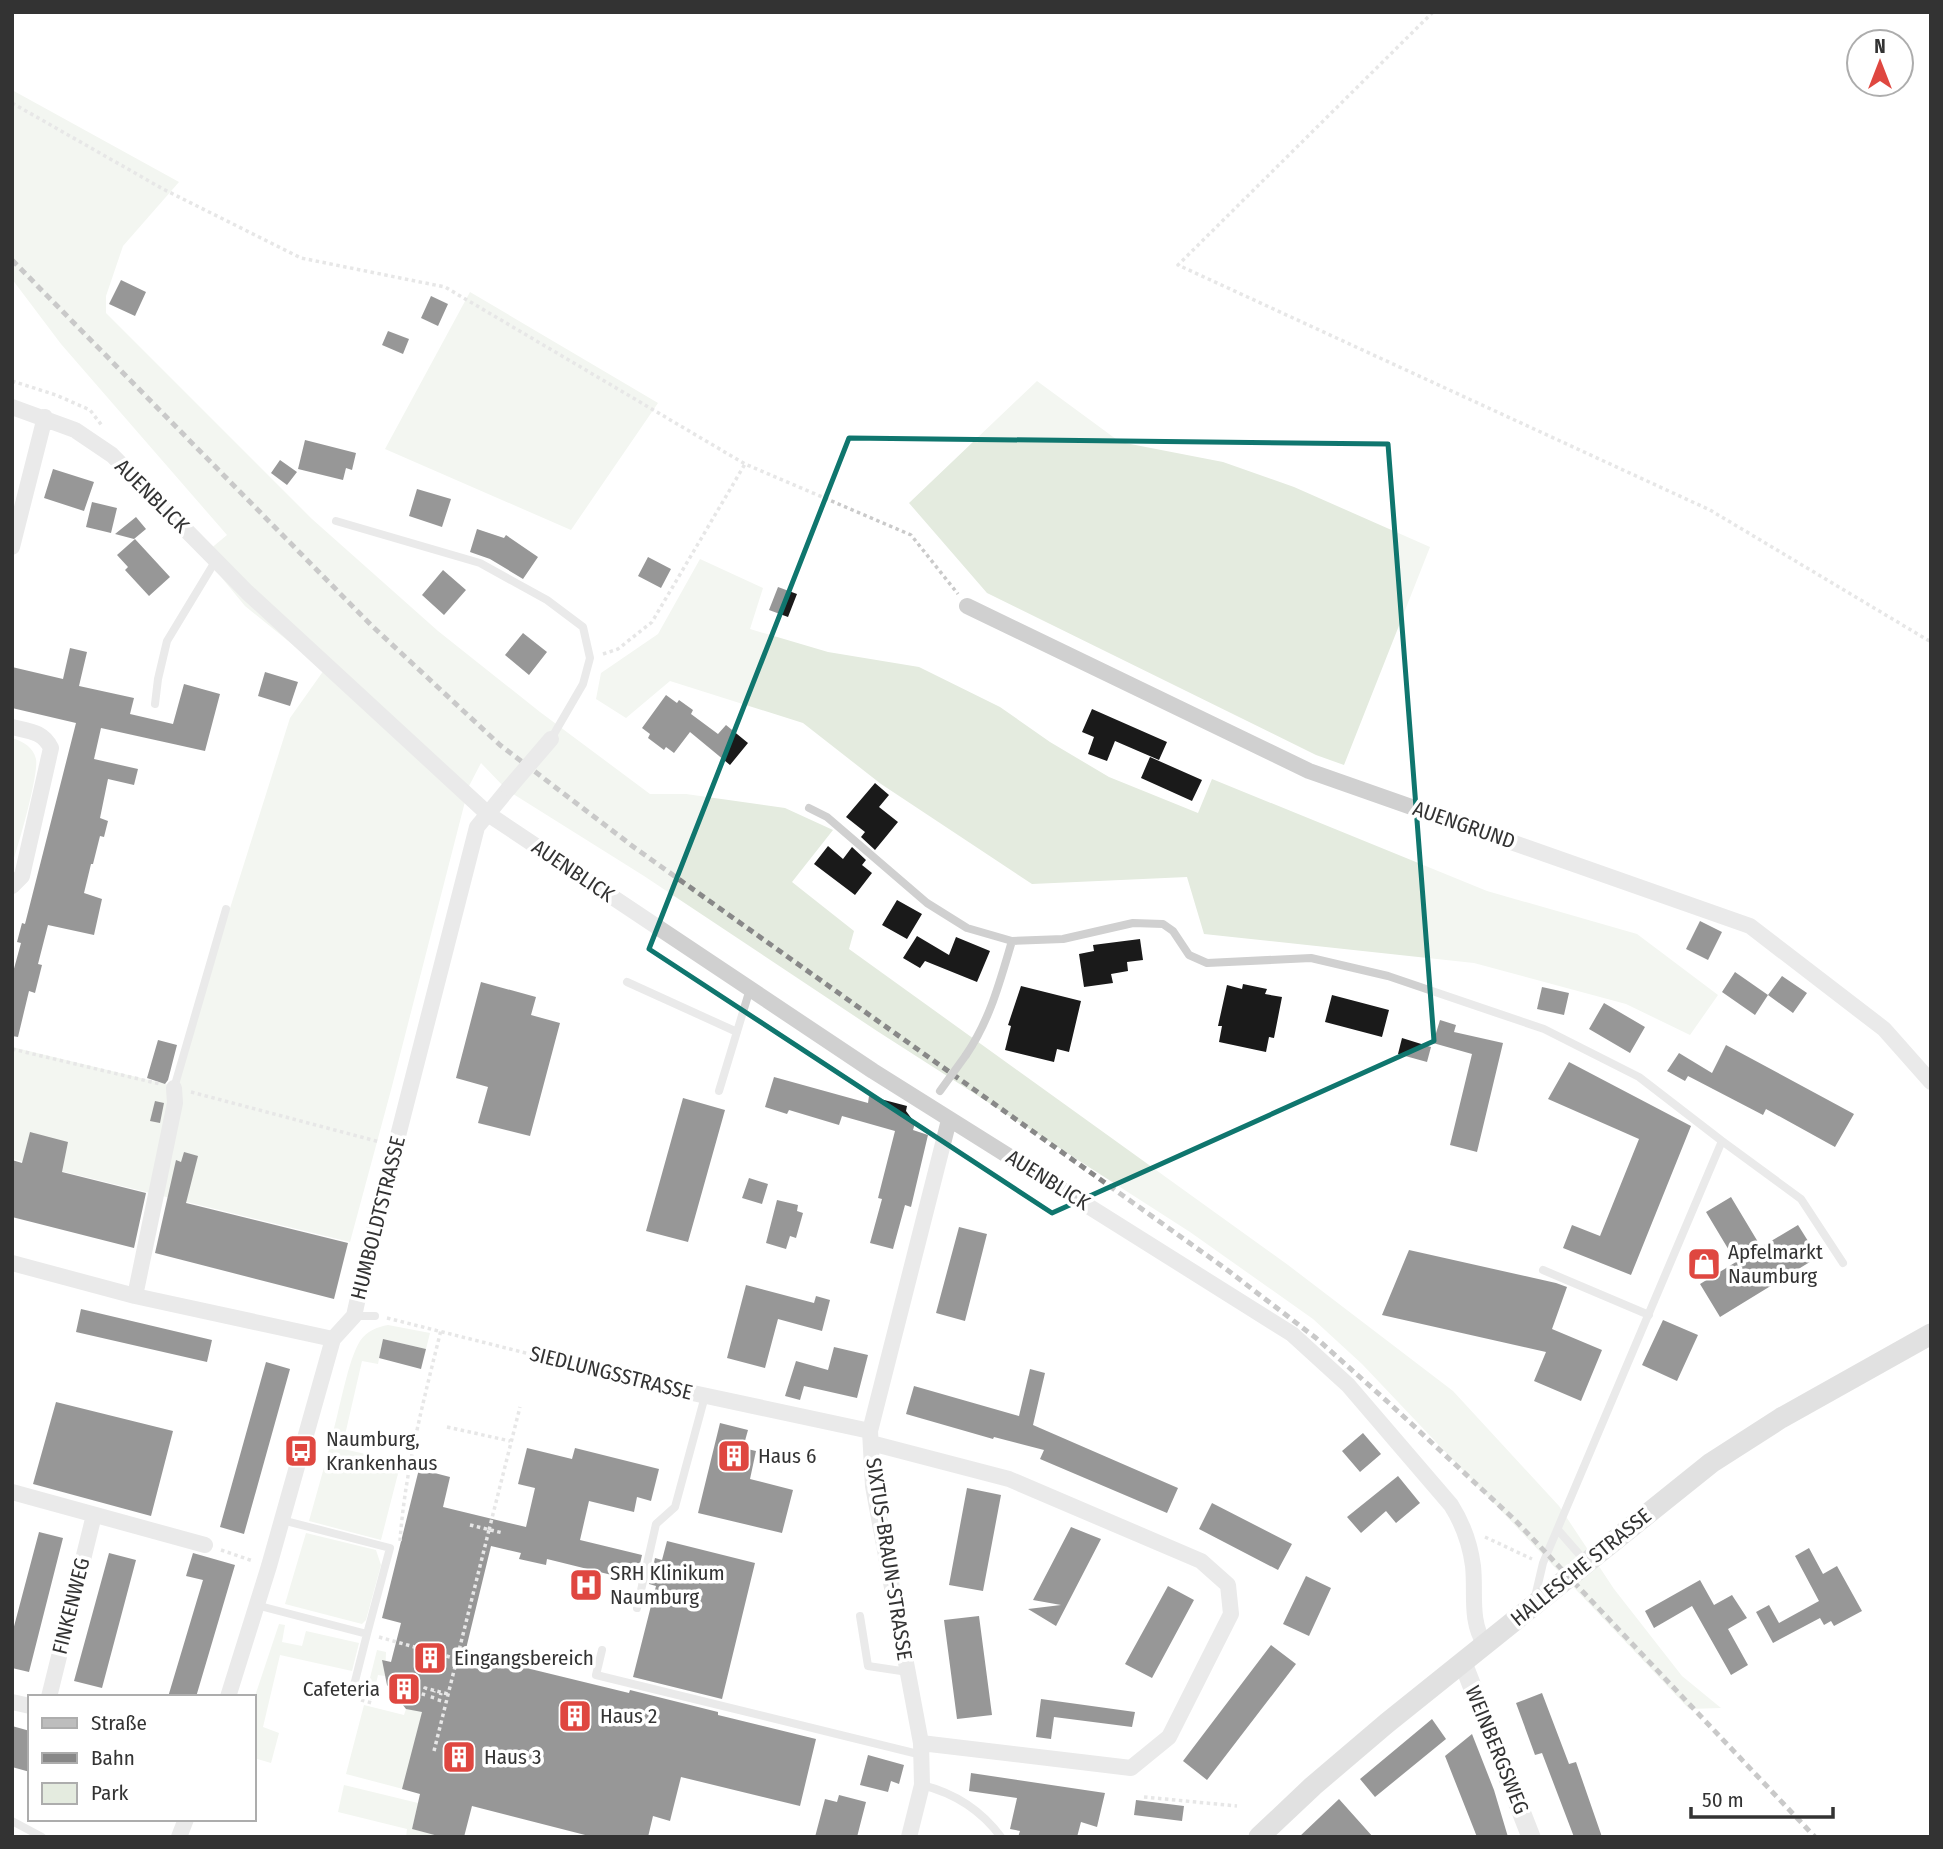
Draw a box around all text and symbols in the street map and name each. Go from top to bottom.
north arrow [1845,28,1915,98]
text: N [1874,35,1886,58]
street label: AUENBLICK [110,454,195,539]
street label: AUENGRUND [1409,795,1519,855]
street label: AUENBLICK [527,834,620,909]
street label: HUMBOLDTSTRASSE [345,1134,411,1302]
street label: AUENBLICK [1001,1144,1095,1216]
place label: Apfelmarkt Naumburg [1728,1239,1823,1289]
shop icon: Apfelmarkt Naumburg [1685,1245,1723,1283]
street label: SIEDLUNGSSTRASSE [527,1340,695,1406]
place label: Naumburg, Krankenhaus [326,1426,438,1476]
bus stop icon: Naumburg, Krankenhaus [282,1432,320,1470]
building icon: Haus 6 [715,1437,753,1475]
place label: Haus 6 [758,1443,816,1469]
street label: SIXTUS-BRAUN-STRASSE [860,1456,918,1662]
street label: HALLESCHE STRASSE [1506,1502,1657,1632]
street label: FINKENWEG [46,1555,96,1657]
place label: SRH Klinikum Naumburg [610,1560,725,1610]
hospital icon: SRH Klinikum Naumburg [567,1566,605,1604]
building icon: Eingangsbereich [411,1639,449,1677]
place label: Eingangsbereich [454,1645,594,1671]
building icon: Cafeteria [385,1670,423,1708]
place label: Cafeteria [303,1676,380,1702]
street label: WEINBERGSWEG [1459,1682,1535,1818]
legend [28,1695,256,1821]
building icon: Haus 2 [556,1697,594,1735]
place label: Haus 2 [600,1703,657,1729]
text: Straße [91,1710,147,1736]
building icon: Haus 3 [440,1738,478,1776]
place label: Haus 3 [484,1744,541,1770]
text: Bahn [91,1745,135,1771]
scale bar [1691,1776,1833,1820]
text: Park [91,1780,129,1806]
text: 50 m [1702,1787,1744,1813]

